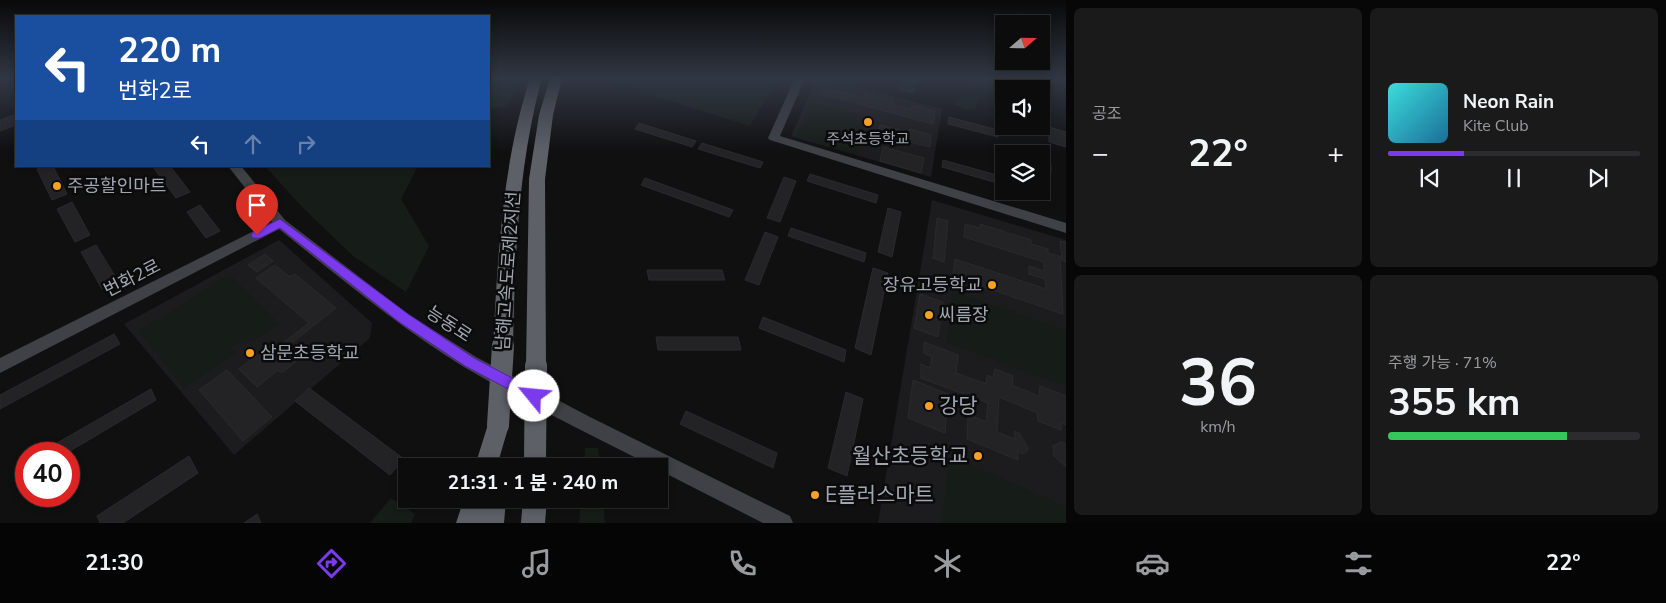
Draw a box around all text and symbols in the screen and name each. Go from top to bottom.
north arrow [995,15,1050,70]
map controls [995,15,1050,200]
text: 220 m [118,27,221,74]
icon: left [35,35,100,100]
text: 번화2로 [118,76,192,106]
button: sound [995,80,1050,135]
text: Neon Rain [1463,89,1554,115]
text: 공조 [1092,103,1121,125]
text: Kite Club [1463,115,1529,137]
marker: 주석초등학교 [862,116,874,128]
text: 22° [1188,128,1248,179]
place label: 주석초등학교 [827,129,909,149]
icon: left [186,130,214,158]
icon: ahead [239,130,267,158]
icon: right [292,130,320,158]
text: − [1092,135,1109,173]
text: + [1327,135,1344,173]
button: layers [995,145,1050,200]
icon: previous [1416,164,1444,192]
icon: pause [1500,164,1528,192]
icon: next [1584,164,1612,192]
place label: 주공할인마트 [67,174,166,198]
marker: 주공할인마트 [51,180,63,192]
pin [236,184,278,235]
street label: 남해고속도로제2지선 [490,190,526,352]
icon: arrive [243,191,271,219]
street label: 번화2로 [100,254,164,302]
place label: 장유고등학교 [883,273,982,297]
marker: 장유고등학교 [986,279,998,291]
street label: 능동로 [422,300,476,348]
place label: 씨름장 [939,303,989,327]
marker: 씨름장 [923,309,935,321]
text: 36 [1179,339,1257,428]
place label: 삼문초등학교 [260,341,359,365]
marker: 삼문초등학교 [244,347,256,359]
text: 주행 가능 · 71% [1388,352,1497,374]
position arrow [507,369,559,421]
text: 355 km [1388,377,1520,428]
place label: 강당 [939,392,978,420]
marker: 강당 [923,400,935,412]
text: km/h [1200,416,1236,438]
speed limit sign: 40 [15,442,80,507]
place label: 월산초등학교 [852,442,968,470]
marker: 월산초등학교 [972,450,984,462]
text: 21:31 · 1 분 · 240 m [448,470,618,496]
place label: E플러스마트 [825,481,934,509]
marker: E플러스마트 [809,489,821,501]
icon: directions [314,546,349,581]
icon: music [519,546,554,581]
icon: phone [725,546,760,581]
icon: climate [930,546,965,581]
icon: car [1135,546,1170,581]
icon: filters [1341,546,1376,581]
text: 21:30 [85,548,143,578]
text: 22° [1546,548,1581,578]

